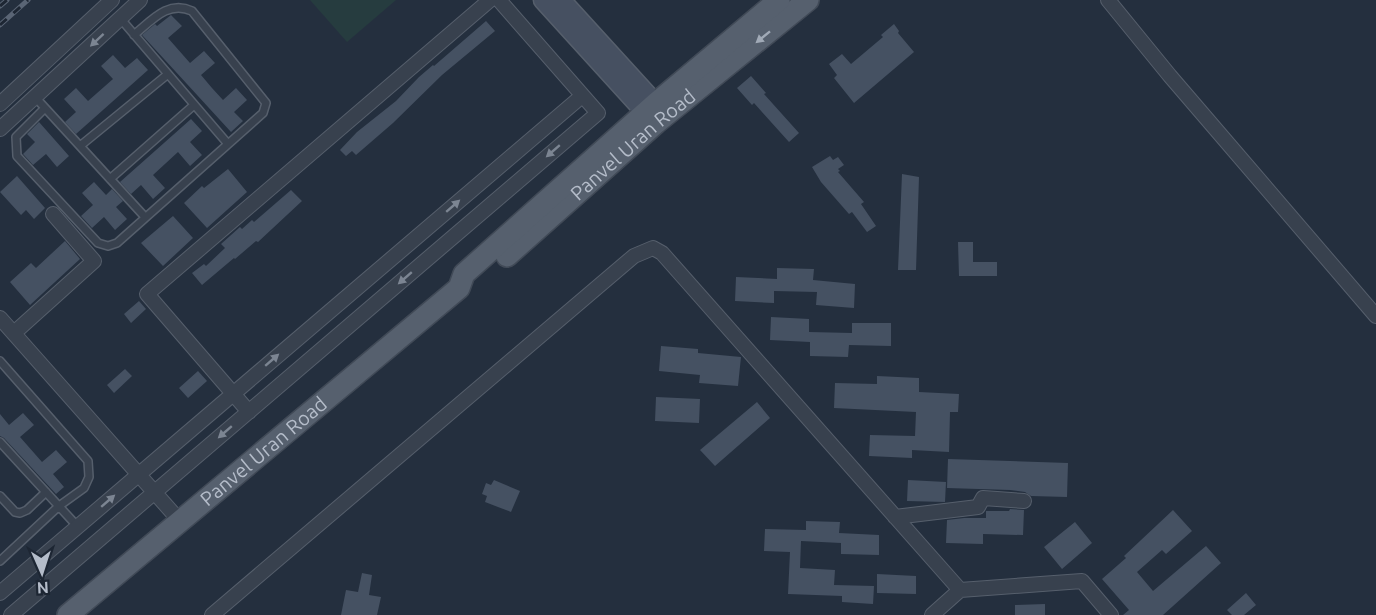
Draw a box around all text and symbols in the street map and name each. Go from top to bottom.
one-way arrow [755,30,770,42]
one-way arrow [89,33,104,47]
street label: Panvel Uran Road [566,84,700,205]
one-way arrow [545,145,561,158]
one-way arrow [445,200,460,213]
one-way arrow [398,271,413,284]
one-way arrow [264,354,279,367]
street label: Panvel Uran Road [195,392,331,510]
one-way arrow [218,425,233,438]
one-way arrow [100,495,115,508]
north arrow [12,543,72,603]
text: N [36,579,49,597]

